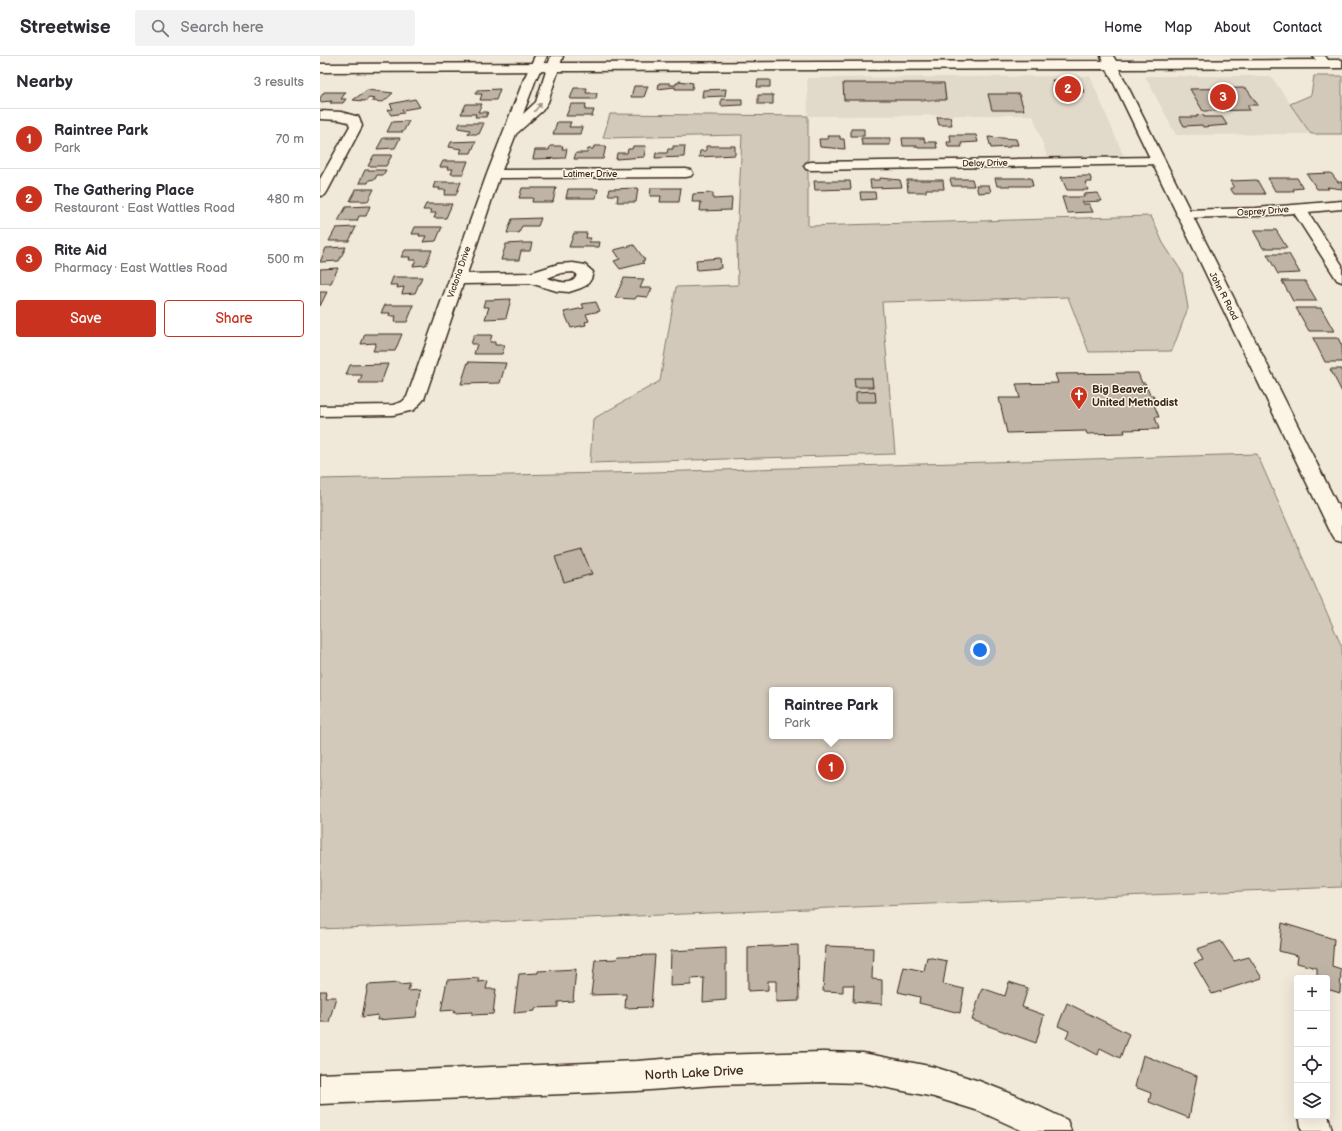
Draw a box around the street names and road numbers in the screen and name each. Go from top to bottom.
street label: Deloy Drive [962,158,1009,169]
street label: Latimer Drive [563,169,618,180]
street label: Osprey Drive [1237,204,1290,219]
street label: Victoria Drive [445,244,474,300]
street label: John R Road [1207,270,1240,322]
street label: North Lake Drive [644,1062,744,1084]

